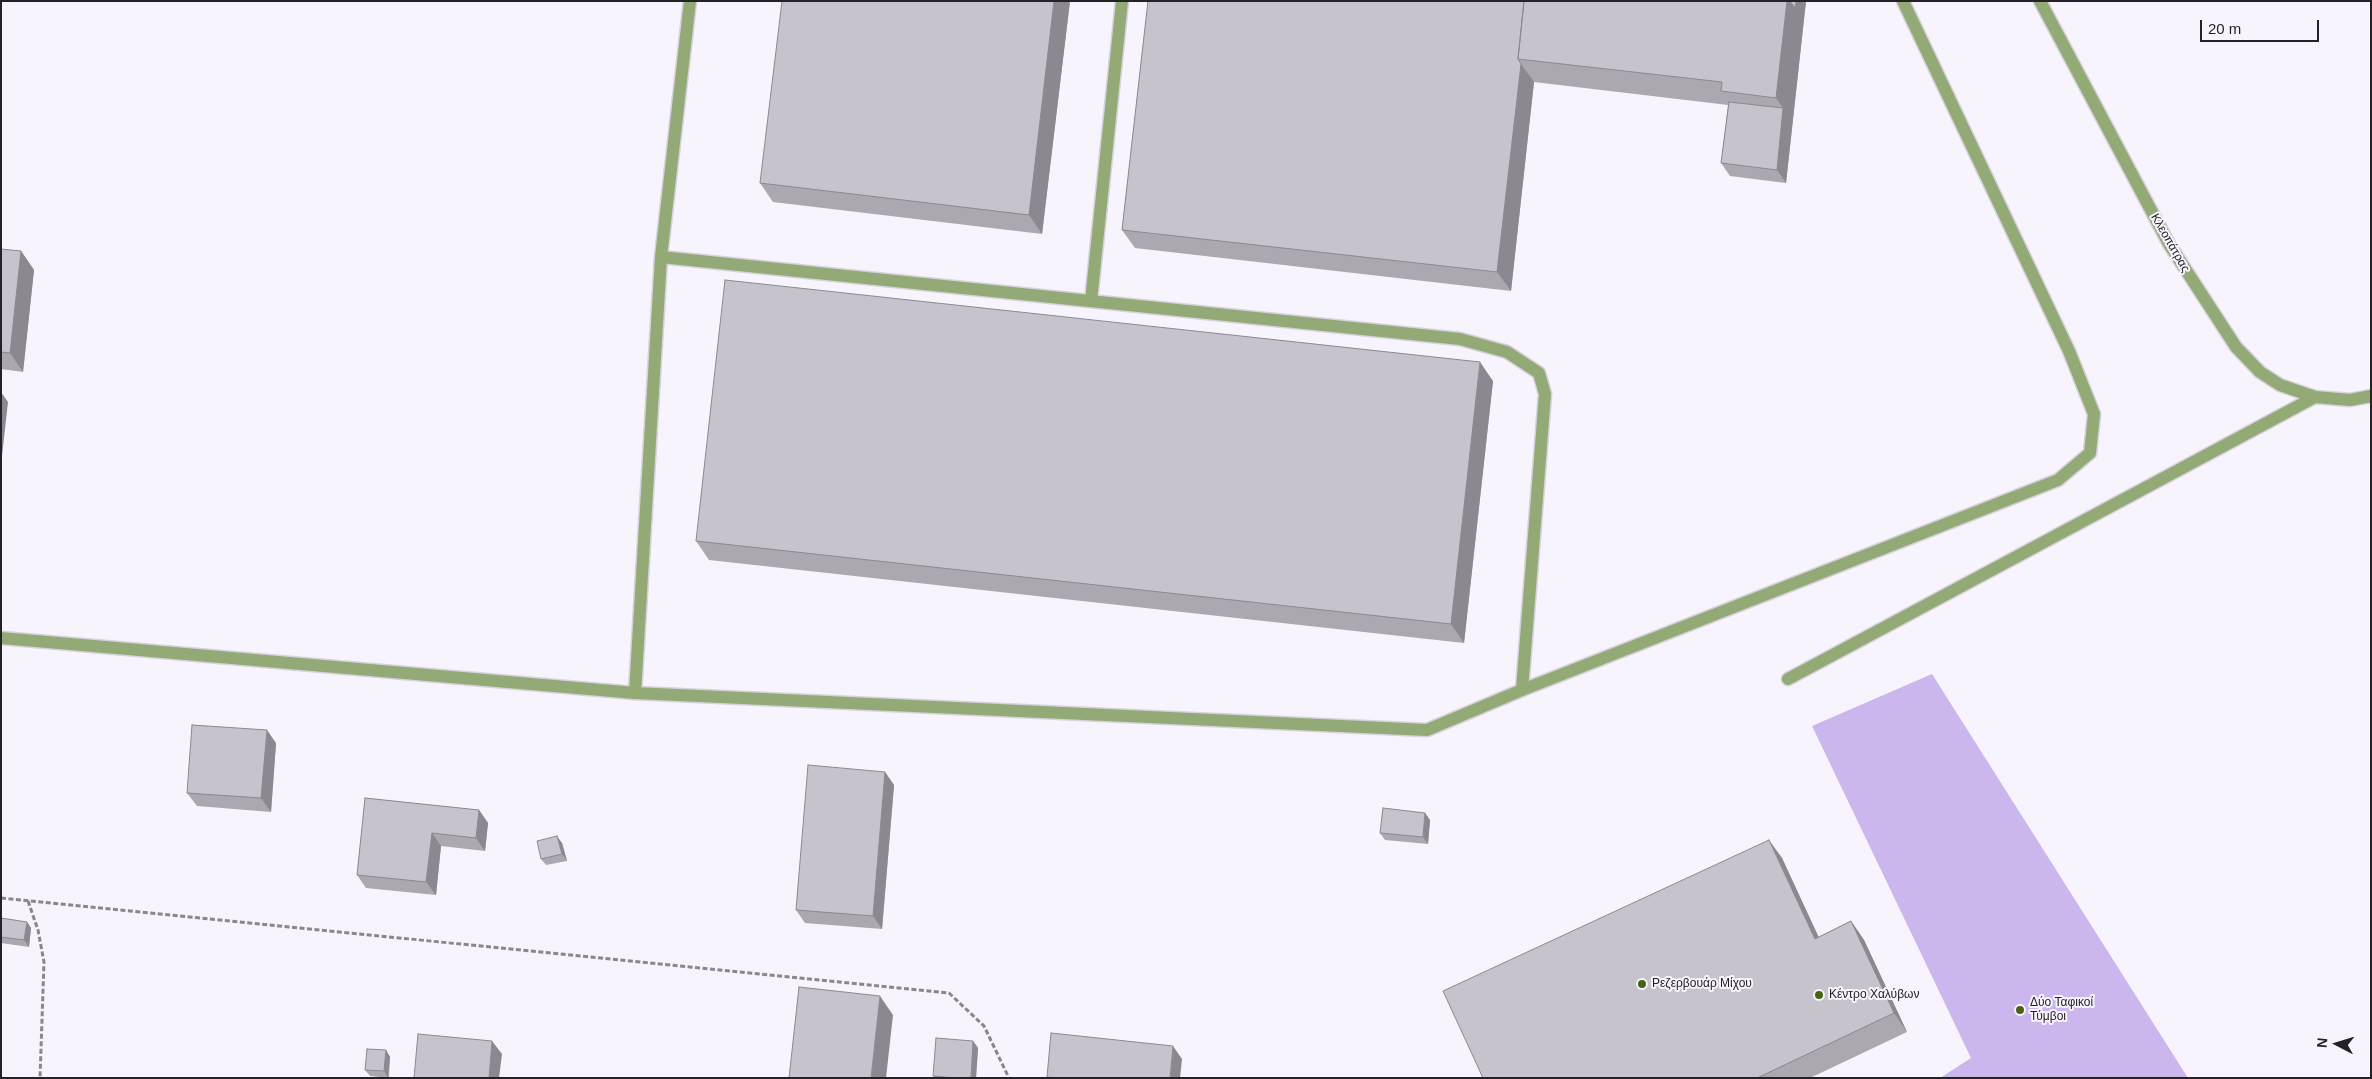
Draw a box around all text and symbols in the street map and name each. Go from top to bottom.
scale bar [2202,10,2321,42]
text: 20 m [2208,20,2241,37]
street label: Κλεοπάτρας [2147,211,2193,275]
place label: Ρεζερβουάρ Μίχου [1652,977,1752,991]
marker: Ρεζερβουάρ Μίχου [1636,978,1648,990]
place label: Κέντρο Χαλύβων [1829,988,1919,1002]
marker: Κέντρο Χαλύβων [1813,989,1825,1001]
place label: Δύο Ταφικοί Τύμβοι [2030,996,2093,1024]
marker: Δύο Ταφικοί Τύμβοι [2014,1004,2026,1016]
north arrow [2312,1019,2362,1069]
text: N [2314,1037,2330,1048]

